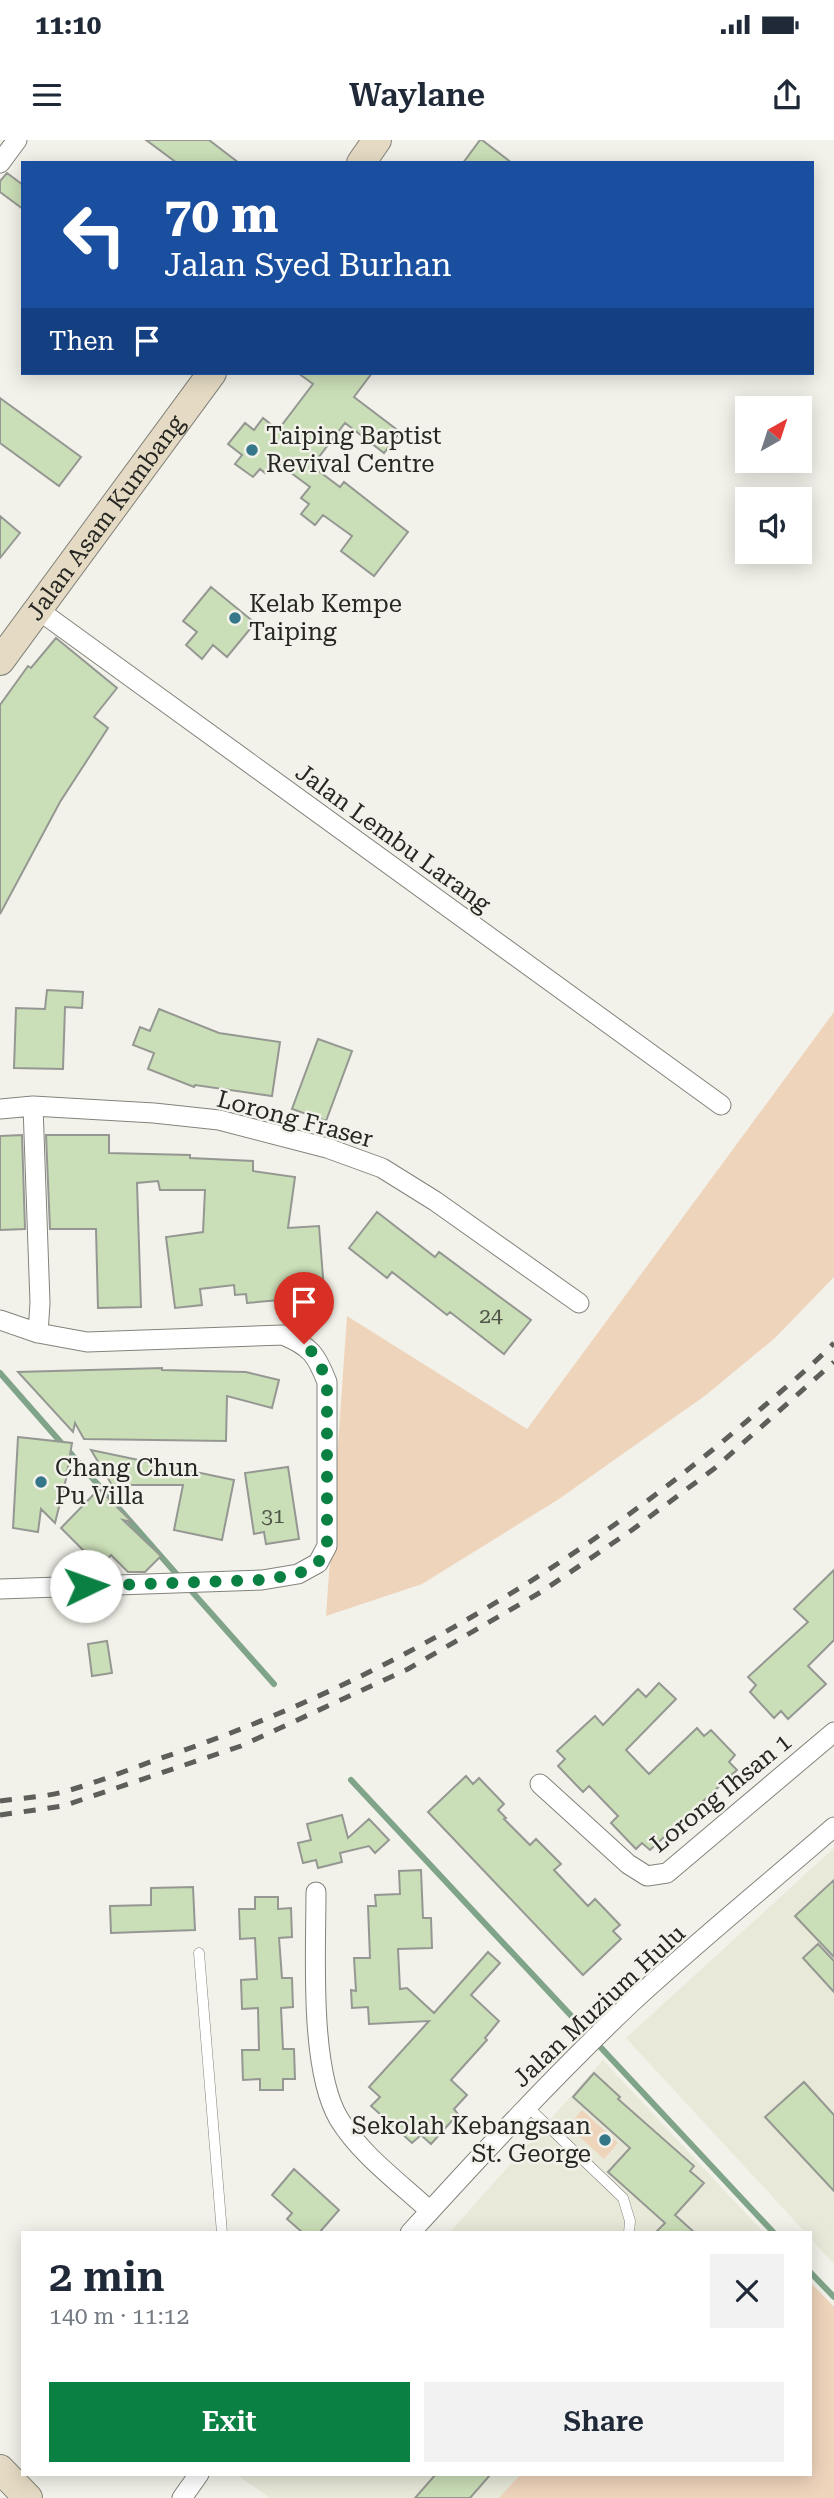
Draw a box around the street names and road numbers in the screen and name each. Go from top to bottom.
street label: Jalan Asam Kumbang [21,409,191,626]
street label: Jalan Lembu Larang [290,758,496,918]
street label: Lorong Fraser [214,1085,376,1153]
street label: Lorong Ihsan 1 [645,1728,797,1858]
street label: Jalan Muzium Hulu [507,1919,691,2093]

